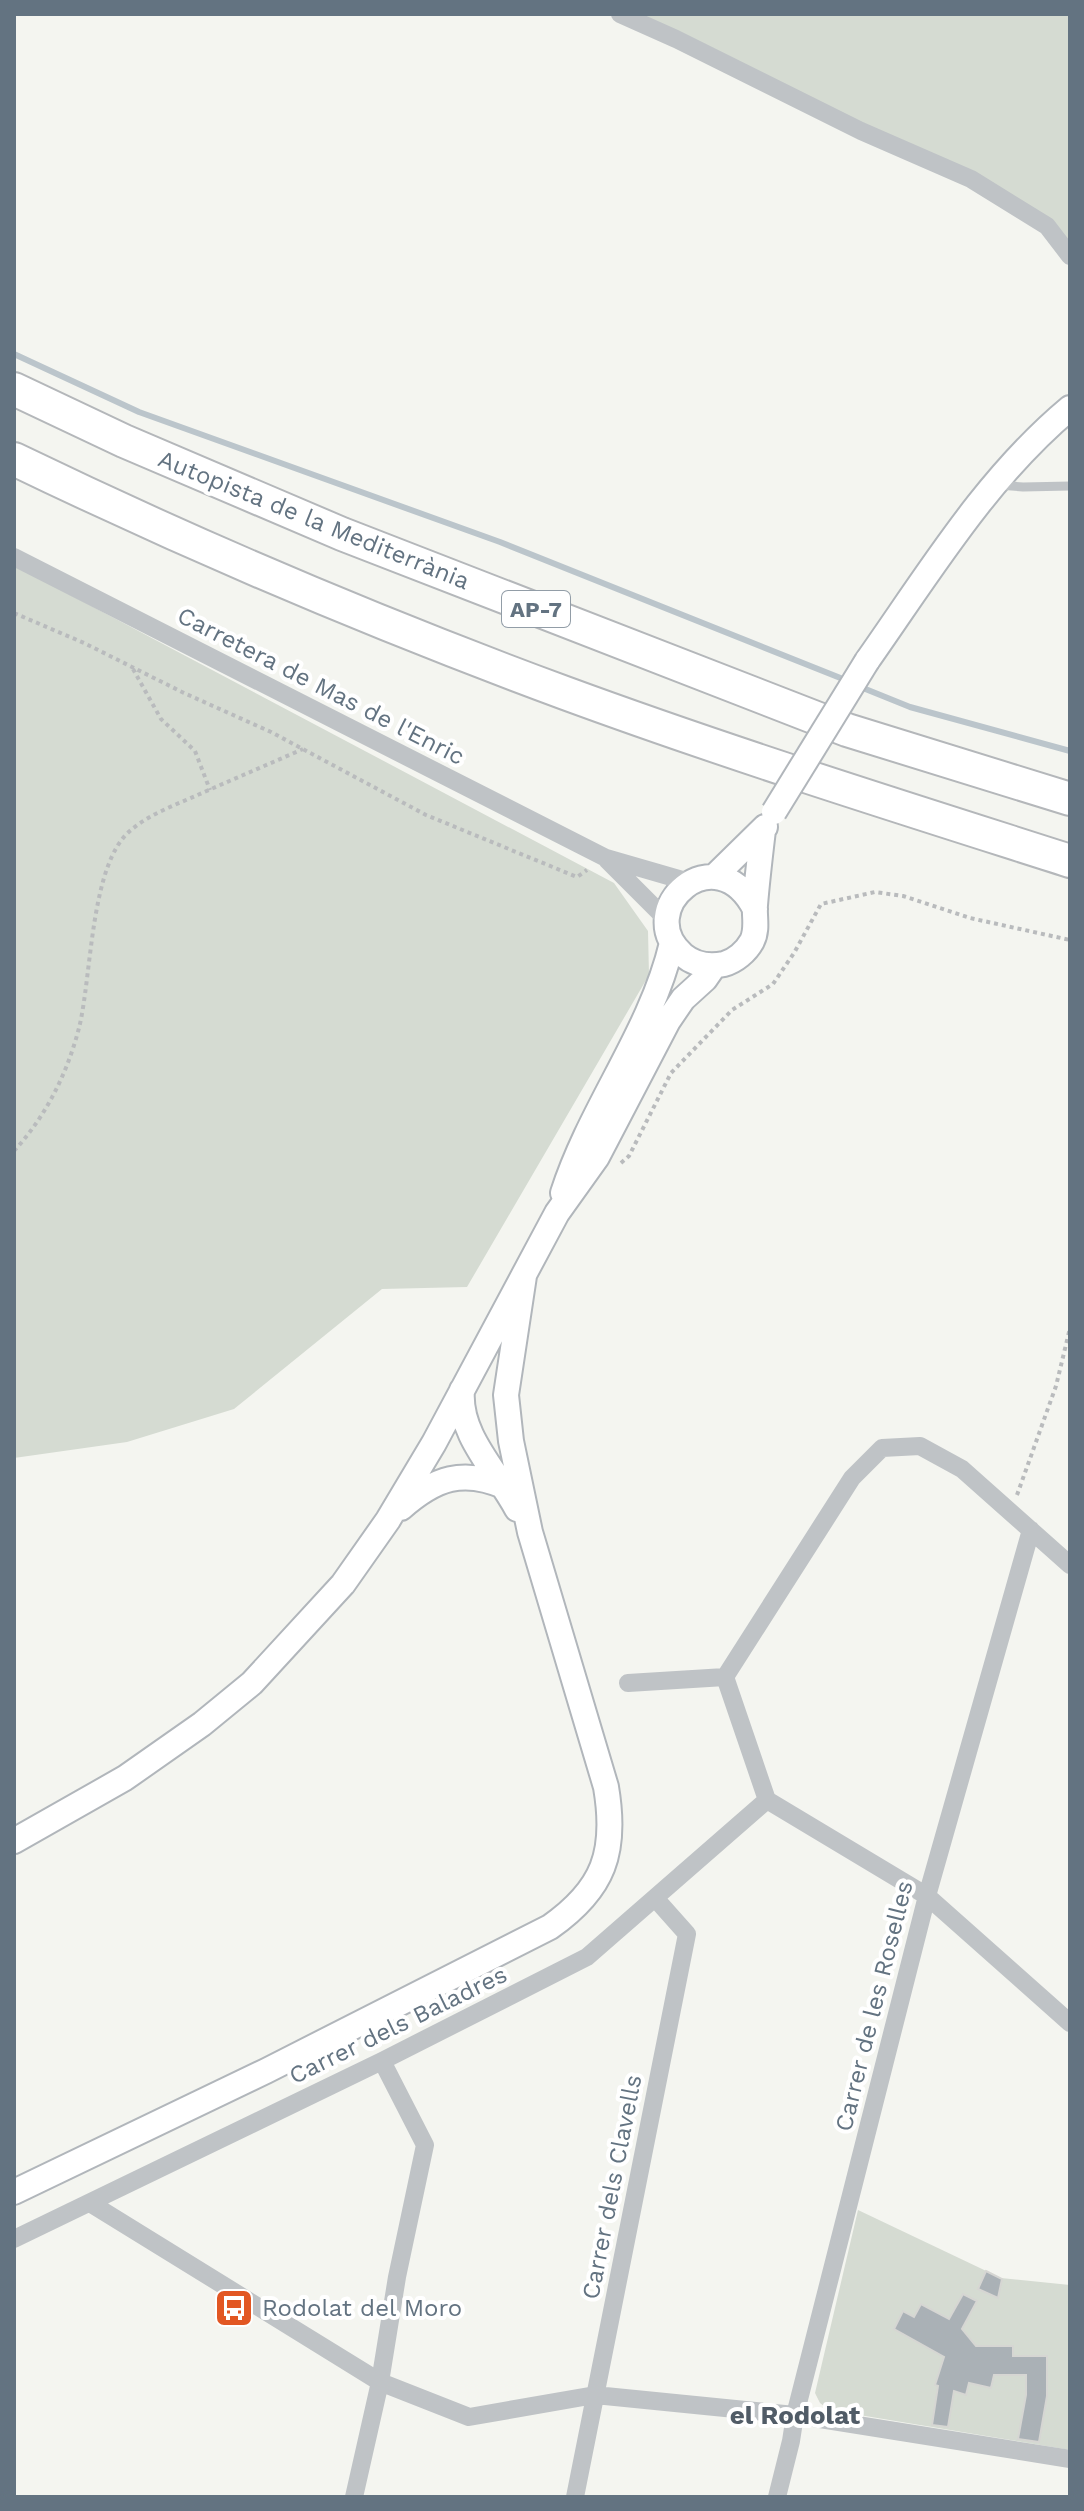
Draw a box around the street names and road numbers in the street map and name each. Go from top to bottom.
street label: Autopista de la Mediterrània [154,445,474,595]
road number: AP-7 [502,591,570,627]
street label: Carretera de Mas de l'Enric [173,601,469,771]
street label: Carrer de les Roselles [829,1878,919,2134]
street label: Carrer dels Baladres [285,1960,511,2090]
street label: Carrer dels Clavells [576,2072,648,2302]

